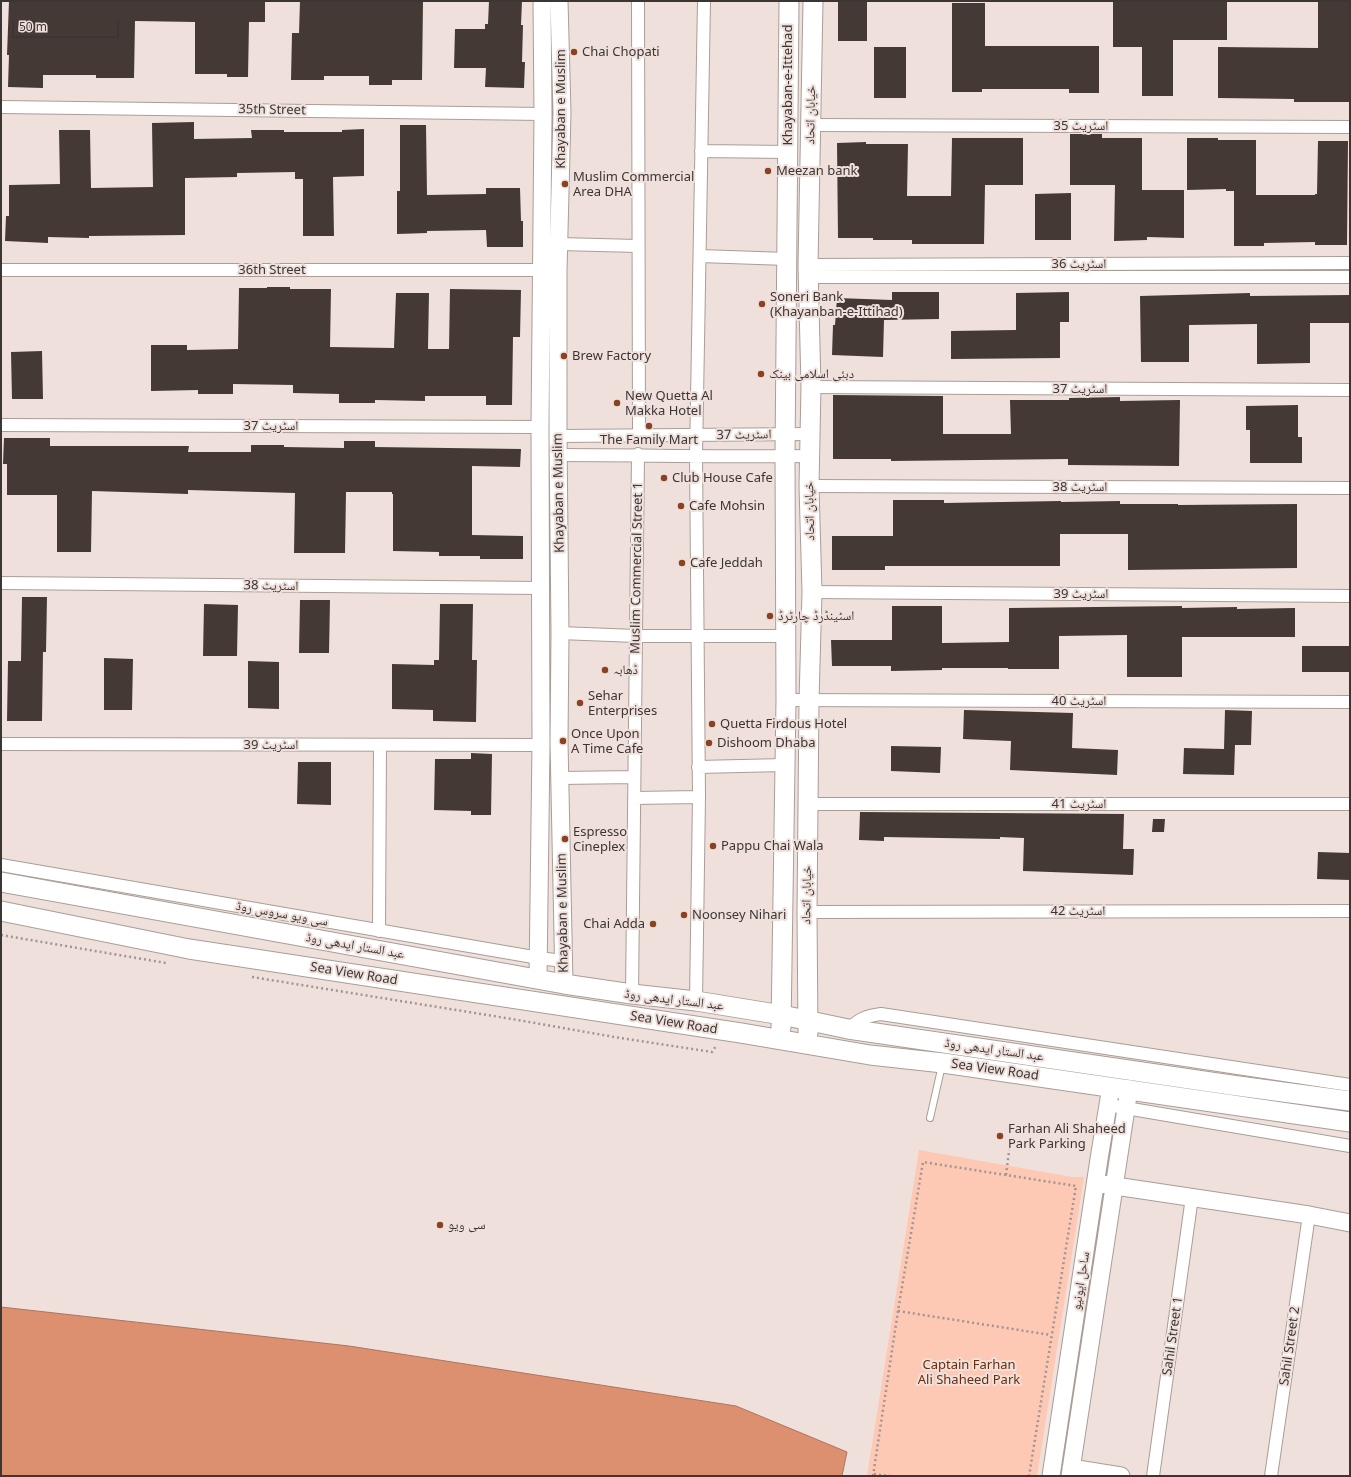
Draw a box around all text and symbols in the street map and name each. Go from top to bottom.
scale bar [14,12,121,38]
text: 50 m [19,18,47,35]
street label: Khayaban-e-Ittehad [780,25,796,145]
place label: Chai Chopati [582,44,660,60]
marker: Chai Chopati [569,47,579,57]
street label: Khayaban e Muslim [553,49,569,169]
street label: خیابان اتحاد [803,85,819,145]
street label: 35th Street [238,102,306,118]
street label: اسٹریٹ 35 [1054,118,1108,134]
place label: Meezan bank [776,163,857,179]
marker: Meezan bank [763,166,773,176]
place label: Muslim Commercial Area DHA [573,169,694,200]
marker: Muslim Commercial Area DHA [560,179,570,189]
street label: اسٹریٹ 36 [1052,256,1106,272]
street label: 36th Street [238,262,306,278]
place label: Soneri Bank (Khayanban-e-Ittihad) [770,289,903,320]
marker: Soneri Bank (Khayanban-e-Ittihad) [757,299,767,309]
place label: Brew Factory [572,348,651,364]
marker: Brew Factory [559,351,569,361]
place label: دبئی اسلامی بینک [769,366,854,382]
marker: دبئی اسلامی بینک [756,369,766,379]
street label: اسٹریٹ 37 [1053,381,1107,397]
place label: New Quetta Al Makka Hotel [625,388,713,419]
marker: New Quetta Al Makka Hotel [612,398,622,408]
street label: اسٹریٹ 37 [244,418,298,434]
marker: The Family Mart [644,421,654,431]
street label: اسٹریٹ 37 [716,427,772,443]
place label: The Family Mart [600,432,698,448]
street label: Khayaban e Muslim [550,433,568,553]
place label: Club House Cafe [672,470,773,486]
marker: Club House Cafe [659,473,669,483]
street label: اسٹریٹ 38 [1053,479,1107,495]
street label: خیابان اتحاد [802,481,818,541]
street label: Muslim Commercial Street 1 [628,482,646,654]
place label: Cafe Mohsin [689,498,765,514]
marker: Cafe Mohsin [676,501,686,511]
place label: Cafe Jeddah [690,555,763,571]
marker: Cafe Jeddah [677,558,687,568]
street label: اسٹریٹ 38 [243,578,299,594]
street label: اسٹریٹ 39 [1054,586,1108,602]
place label: اسٹینڈرڈ چارٹرڈ [778,608,854,624]
marker: اسٹینڈرڈ چارٹرڈ [765,611,775,621]
place label: ڈھابہ [613,662,638,678]
marker: ڈھابہ [600,665,610,675]
place label: Sehar Enterprises [588,688,657,719]
street label: اسٹریٹ 40 [1052,693,1106,709]
marker: Sehar Enterprises [575,698,585,708]
place label: Quetta Firdous Hotel [720,716,847,732]
marker: Quetta Firdous Hotel [707,719,717,729]
place label: Once Upon A Time Cafe [571,726,643,757]
place label: Dishoom Dhaba [717,735,815,751]
marker: Once Upon A Time Cafe [558,736,568,746]
street label: اسٹریٹ 39 [244,737,298,753]
marker: Dishoom Dhaba [704,738,714,748]
street label: اسٹریٹ 41 [1052,796,1106,812]
place label: Espresso Cineplex [573,824,627,855]
marker: Espresso Cineplex [560,834,570,844]
place label: Pappu Chai Wala [721,838,824,854]
marker: Pappu Chai Wala [708,841,718,851]
street label: Khayaban e Muslim [554,853,572,973]
street label: خیابان اتحاد [799,865,815,925]
street label: سی ویو سروس روڈ [234,898,330,930]
street label: اسٹریٹ 42 [1051,903,1105,919]
place label: Noonsey Nihari [692,907,786,923]
marker: Noonsey Nihari [679,910,689,920]
place label: Chai Adda [583,916,645,932]
marker: Chai Adda [648,919,658,929]
street label: عبد الستار ایدھی روڈ [304,930,406,962]
street label: Sea View Road [309,959,399,989]
street label: عبد الستار ایدھی روڈ [623,986,725,1014]
street label: Sea View Road [629,1008,719,1038]
street label: عبد الستار ایدھی روڈ [943,1035,1045,1065]
street label: Sea View Road [950,1056,1040,1084]
place label: Farhan Ali Shaheed Park Parking [1008,1121,1126,1152]
marker: Farhan Ali Shaheed Park Parking [995,1131,1005,1141]
place label: سی ویو [448,1217,485,1233]
marker: سی ویو [435,1220,445,1230]
street label: ساحل ایونیو [1069,1251,1093,1311]
street label: Sahil Street 1 [1160,1295,1186,1377]
street label: Sahil Street 2 [1277,1305,1303,1387]
park label: Captain Farhan Ali Shaheed Park [918,1357,1020,1388]

